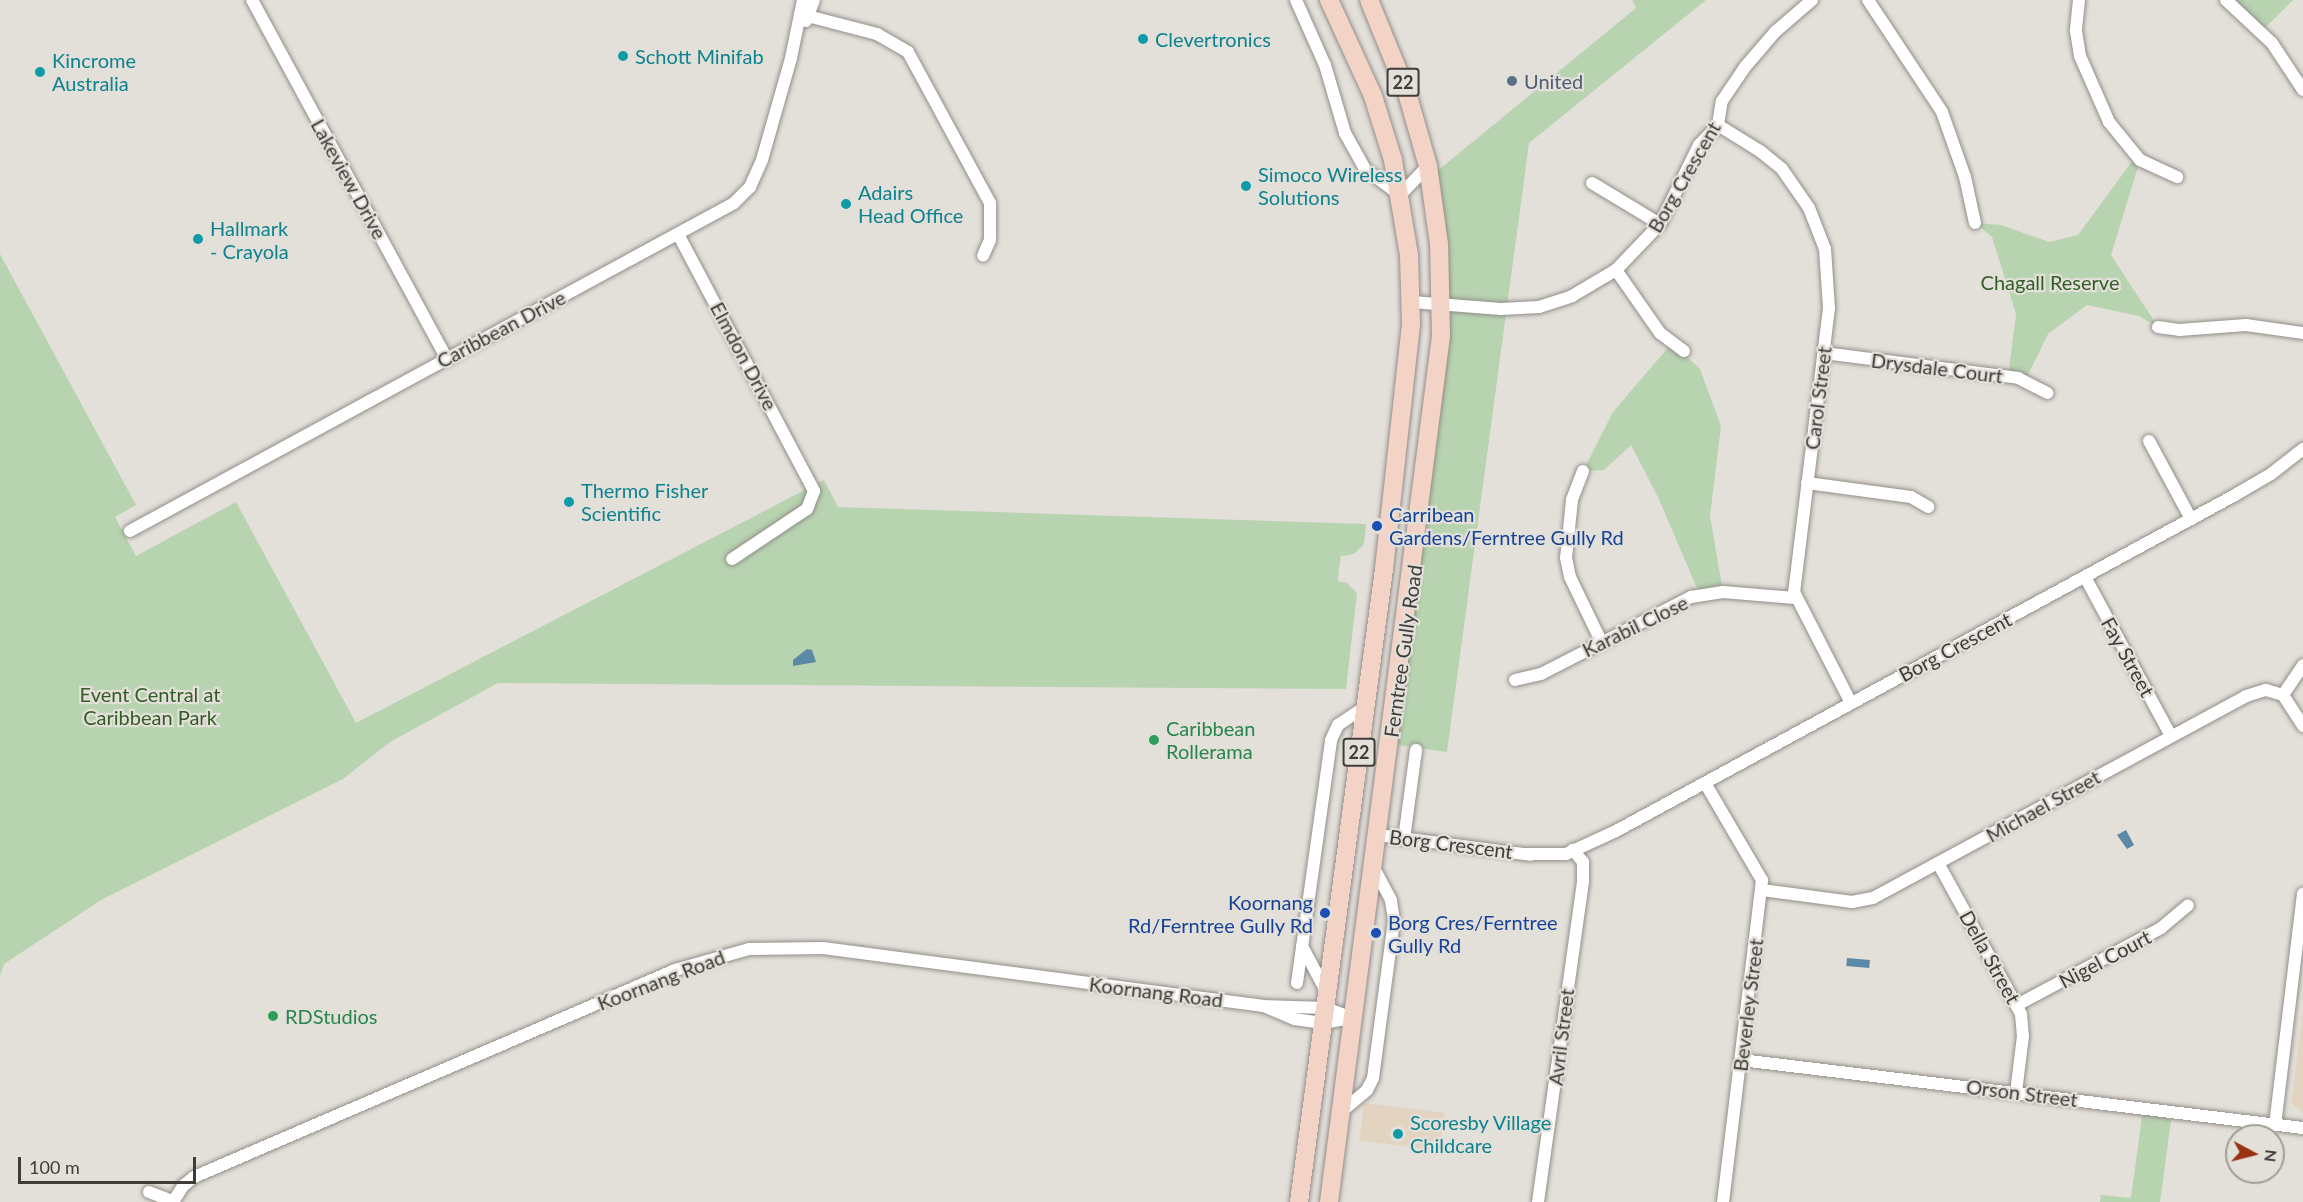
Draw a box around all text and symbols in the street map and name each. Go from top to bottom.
place label: Clevertronics [1155,27,1271,51]
marker: Clevertronics [1136,32,1150,46]
place label: Schott Minifab [635,44,764,68]
place label: Kincrome Australia [52,48,136,95]
marker: Schott Minifab [616,49,630,63]
marker: Kincrome Australia [33,65,47,79]
road number: 22 [1386,67,1420,97]
place label: United [1524,69,1583,93]
marker: United [1505,74,1519,88]
street label: Lakeview Drive [306,114,392,244]
street label: Borg Crescent [1643,117,1725,237]
place label: Simoco Wireless Solutions [1258,162,1403,209]
marker: Simoco Wireless Solutions [1239,179,1253,193]
place label: Adairs Head Office [858,180,963,227]
marker: Adairs Head Office [839,197,853,211]
place label: Hallmark - Crayola [210,216,289,263]
marker: Hallmark - Crayola [191,232,205,246]
park label: Chagall Reserve [1981,270,2119,294]
street label: Caribbean Drive [433,285,569,373]
street label: Elmdon Drive [705,298,783,414]
street label: Carol Street [1800,345,1836,451]
street label: Drysdale Court [1870,348,2004,388]
place label: Thermo Fisher Scientific [581,478,708,525]
marker: Thermo Fisher Scientific [562,495,576,509]
place label: Carribean Gardens/Ferntree Gully Rd [1389,502,1624,549]
marker: Carribean Gardens/Ferntree Gully Rd [1370,519,1384,533]
street label: Ferntree Gully Road [1379,563,1427,739]
street label: Karabil Close [1578,590,1692,662]
street label: Borg Crescent [1895,607,2015,687]
street label: Fay Street [2096,613,2160,701]
park label: Event Central at Caribbean Park [80,683,220,730]
place label: Caribbean Rollerama [1166,716,1255,763]
marker: Caribbean Rollerama [1147,733,1161,747]
road number: 22 [1342,737,1376,767]
street label: Michael Street [1982,765,2104,847]
street label: Borg Crescent [1388,825,1514,863]
place label: Koornang Rd/Ferntree Gully Rd [1128,890,1313,937]
marker: Koornang Rd/Ferntree Gully Rd [1318,906,1332,920]
street label: Della Street [1955,906,2025,1008]
place label: Borg Cres/Ferntree Gully Rd [1388,910,1558,957]
street label: Nigel Court [2055,925,2155,993]
marker: Borg Cres/Ferntree Gully Rd [1369,926,1383,940]
street label: Beverley Street [1728,937,1768,1073]
street label: Koornang Road [594,945,728,1015]
street label: Koornang Road [1088,972,1224,1012]
street label: Avril Street [1543,987,1579,1087]
place label: RDStudios [285,1004,377,1028]
marker: RDStudios [266,1009,280,1023]
street label: Orson Street [1965,1074,2079,1112]
place label: Scoresby Village Childcare [1410,1110,1552,1157]
north arrow [2225,1124,2285,1184]
marker: Scoresby Village Childcare [1391,1127,1405,1141]
scale bar [21,1145,200,1183]
text: N [2261,1149,2282,1163]
text: 100 m [29,1156,80,1178]

